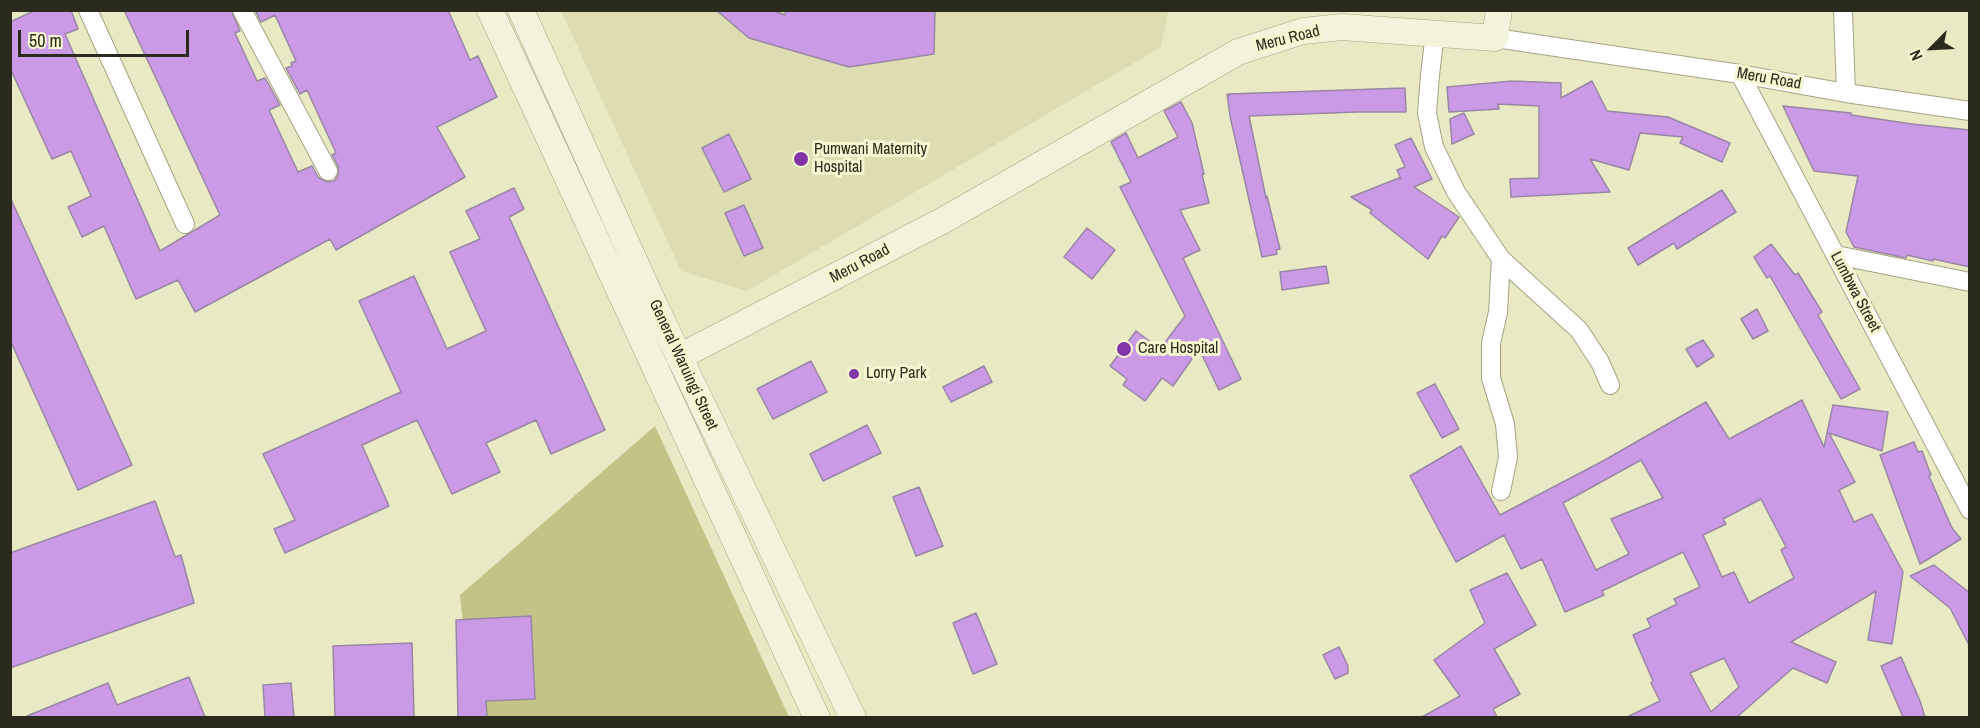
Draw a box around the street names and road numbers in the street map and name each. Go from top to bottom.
street label: Meru Road [1254,22,1322,56]
street label: Meru Road [1735,64,1803,94]
street label: Meru Road [827,240,893,288]
street label: Lumbwa Street [1826,249,1884,335]
street label: General Waruingi Street [644,297,722,433]

